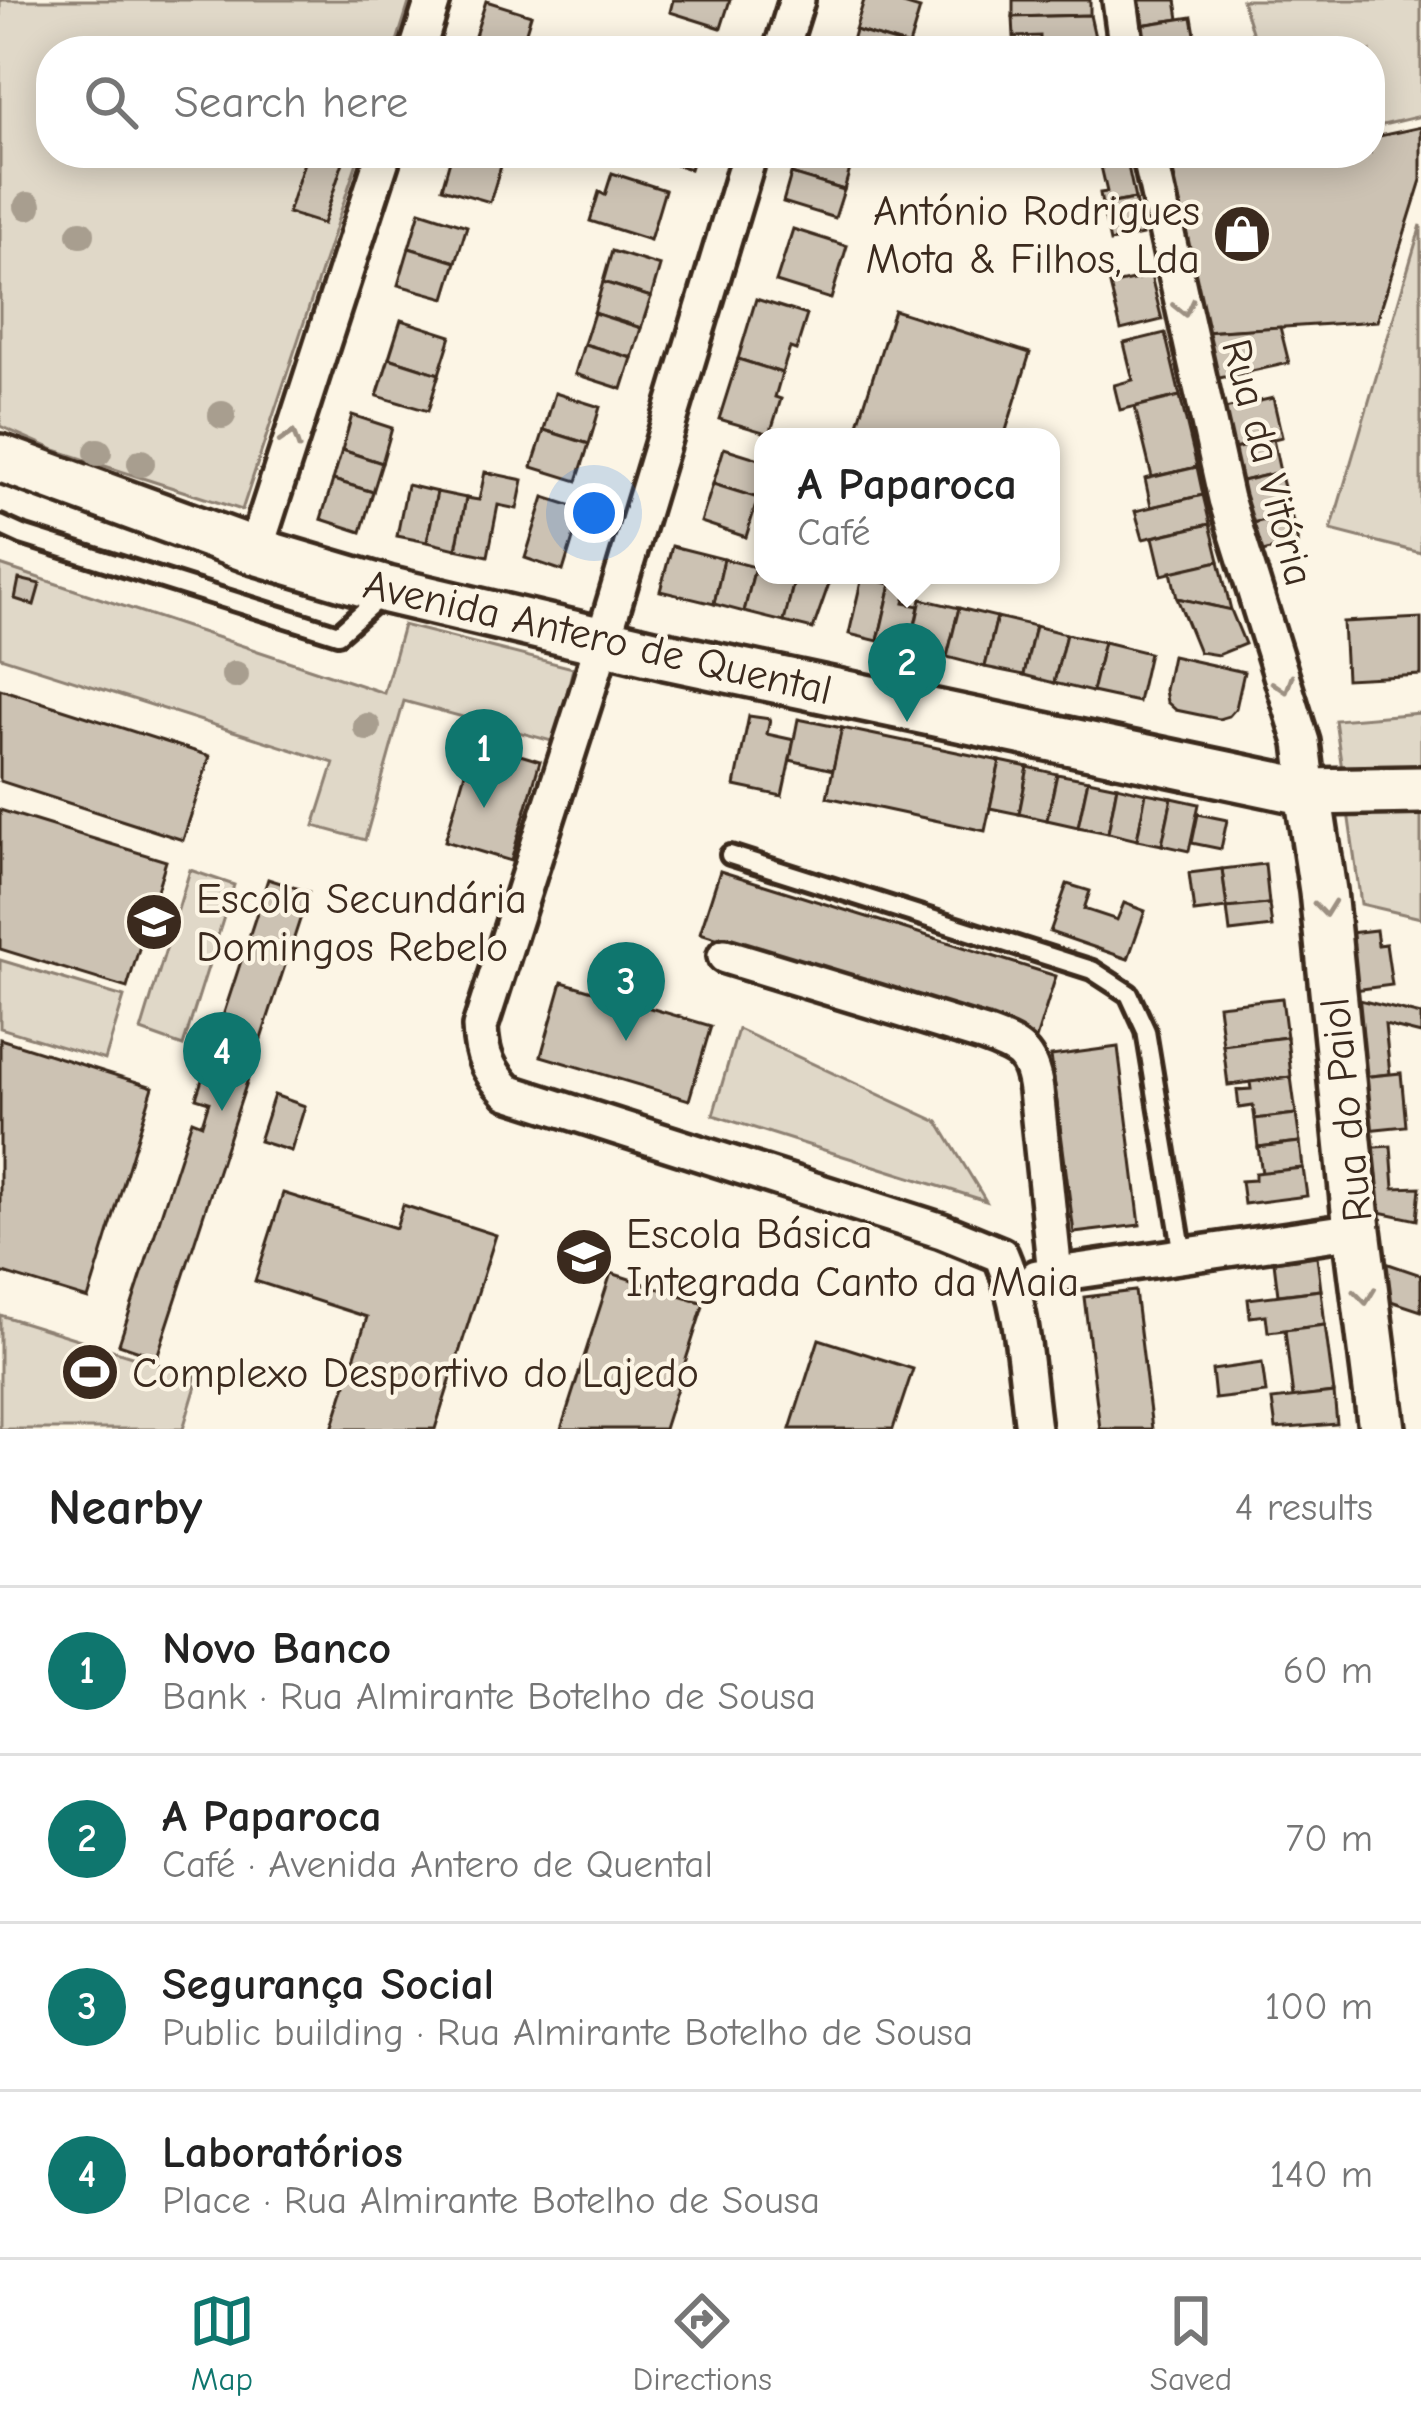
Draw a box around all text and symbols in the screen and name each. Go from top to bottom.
search box [36,36,1385,168]
icon: search [78,69,144,135]
text: Search here [174,76,408,128]
place label: António Rodrigues Mota & Filhos, Lda [865,187,1200,284]
shop icon: António Rodrigues Mota & Filhos, Lda [1211,203,1273,265]
one-way arrow [1170,298,1195,318]
street label: Rua da Vitória [1211,334,1324,591]
popup [754,428,1060,584]
one-way arrow [277,429,302,450]
text: A Paparoca [797,458,1017,510]
your location [564,483,624,543]
text: Café [797,510,870,555]
street label: Avenida Antero de Quental [359,560,837,715]
pin: 2 [868,623,946,722]
one-way arrow [1270,674,1295,695]
pin: 1 [445,709,523,808]
place label: Escola Secundária Domingos Rebelo [196,875,527,972]
school or university icon: Escola Secundária Domingos Rebelo [123,891,185,953]
one-way arrow [1312,899,1337,918]
pin: 3 [587,942,665,1041]
street label: Rua do Paiol [1310,995,1383,1224]
pin: 4 [183,1012,261,1111]
place label: Escola Básica Integrada Canto da Maia [626,1210,1079,1307]
school or university icon: Escola Básica Integrada Canto da Maia [553,1226,615,1288]
one-way arrow [1352,1286,1378,1306]
sports icon: Complexo Desportivo do Lajedo [59,1341,121,1403]
place label: Complexo Desportivo do Lajedo [132,1349,699,1398]
text: Nearby [48,1478,202,1537]
text: 4 results [1235,1485,1373,1530]
text: Novo Banco [162,1622,391,1674]
text: 1 [79,1648,95,1693]
text: 60 m [1283,1648,1373,1693]
text: Bank · Rua Almirante Botelho de Sousa [162,1674,816,1719]
text: A Paparoca [162,1790,382,1842]
text: 2 [77,1816,97,1861]
text: 70 m [1286,1816,1373,1861]
text: Café · Avenida Antero de Quental [162,1842,713,1887]
text: Segurança Social [162,1958,494,2010]
text: 3 [77,1984,97,2029]
text: 100 m [1265,1984,1373,2029]
text: Public building · Rua Almirante Botelho de Sousa [162,2010,973,2055]
text: Laboratórios [162,2126,403,2178]
text: 4 [78,2152,96,2197]
text: 140 m [1270,2152,1373,2197]
text: Place · Rua Almirante Botelho de Sousa [162,2178,820,2223]
tab: Map [189,2288,255,2398]
tab: Directions [633,2288,772,2398]
tab: Saved [1150,2288,1232,2398]

